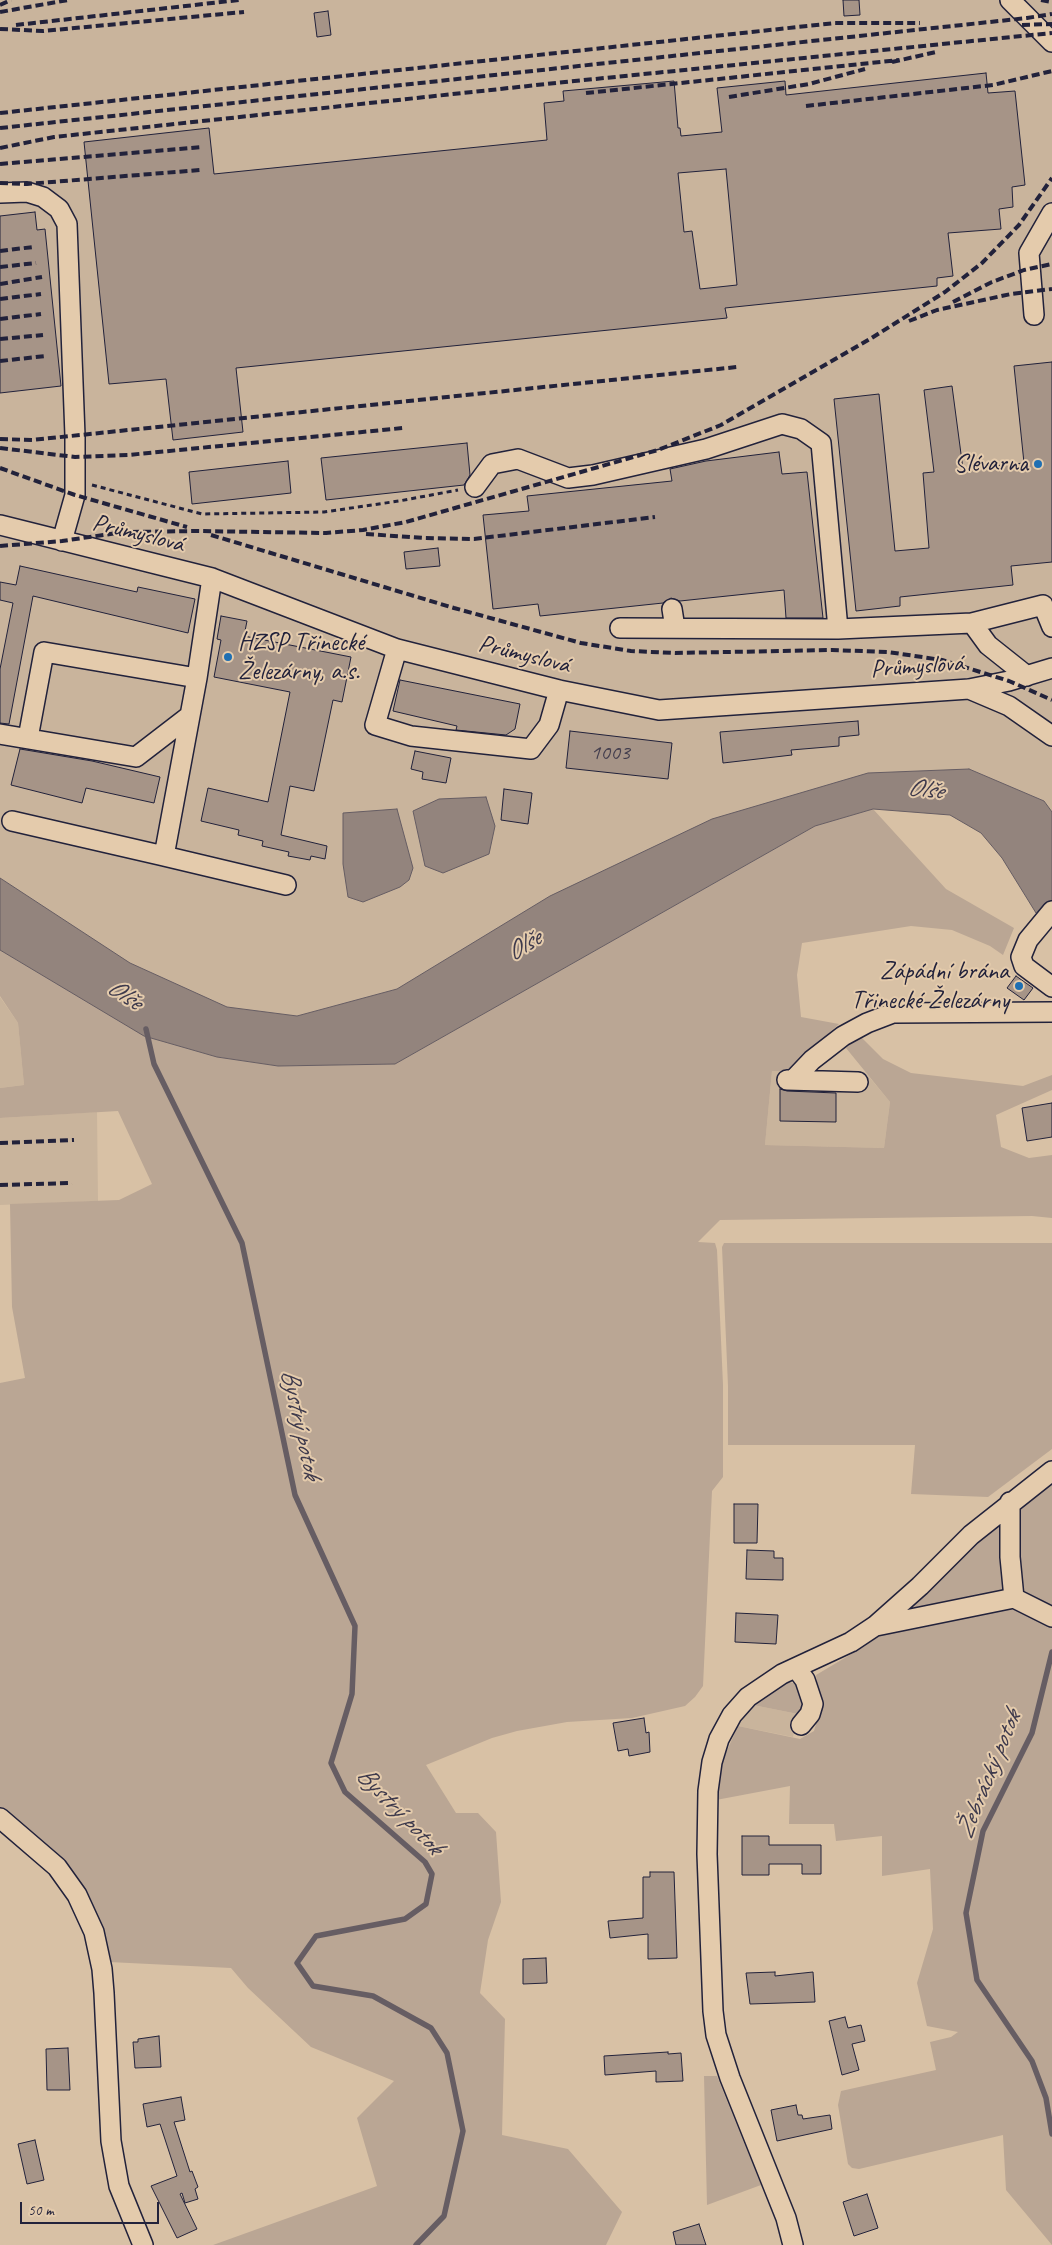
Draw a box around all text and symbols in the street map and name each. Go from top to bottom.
place label: Slévarna [954,449,1028,479]
marker: Slévarna [1032,458,1044,470]
street label: Průmyslová [89,508,187,560]
place label: HZSP Třinecké Železárny, a.s. [238,628,364,687]
street label: Průmyslová [475,629,573,681]
street label: Průmyslová [869,649,965,685]
marker: HZSP Třinecké Železárny, a.s. [222,651,234,663]
house number: 1003 [590,740,630,766]
water label: Olše [906,772,944,808]
water label: Olše [501,924,547,968]
place label: Zápádní brána Třinecké Železárny [851,957,1009,1016]
water label: Olše [101,972,147,1018]
marker: Zápádní brána Třinecké Železárny [1013,980,1025,992]
water label: Bystrý potok [273,1367,327,1481]
water label: Žebrácký potok [949,1707,1029,1843]
water label: Bystrý potok [349,1760,449,1862]
scale bar [22,2192,161,2224]
text: 50 m [28,2201,54,2220]

